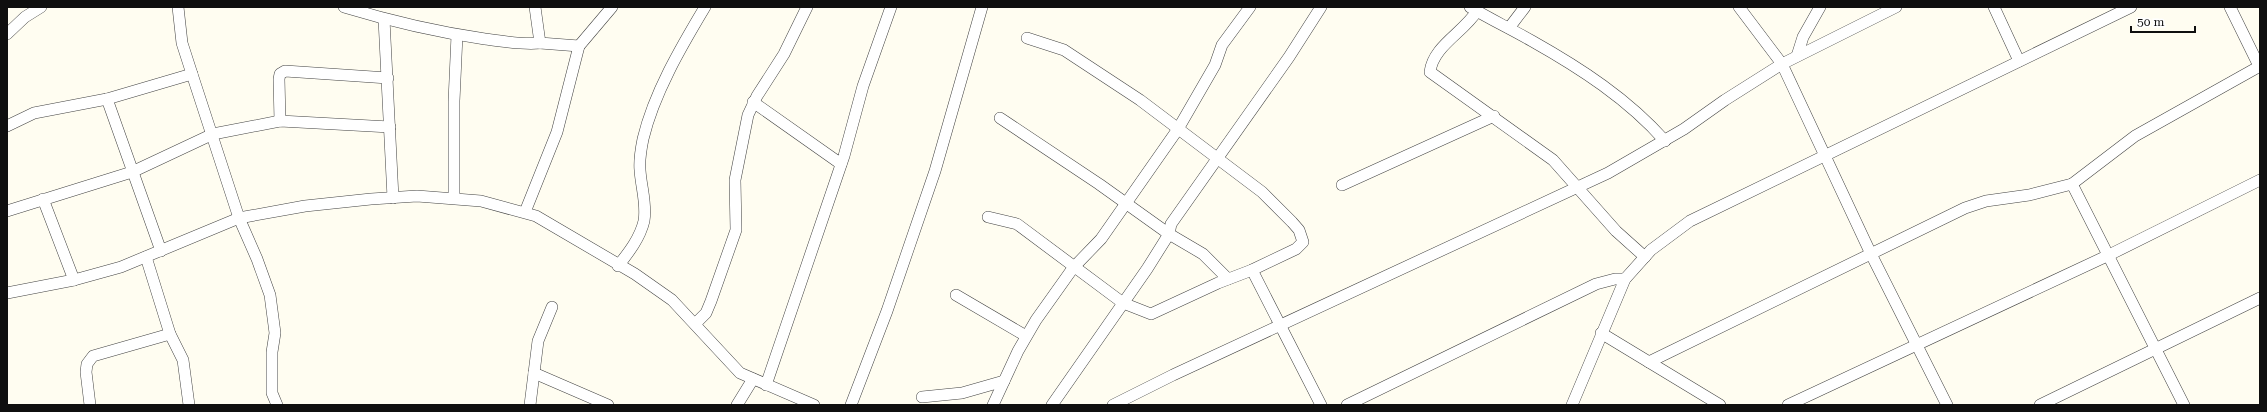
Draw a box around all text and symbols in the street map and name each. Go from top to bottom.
scale bar [2131,8,2195,34]
text: 50 m [2137,15,2164,29]

